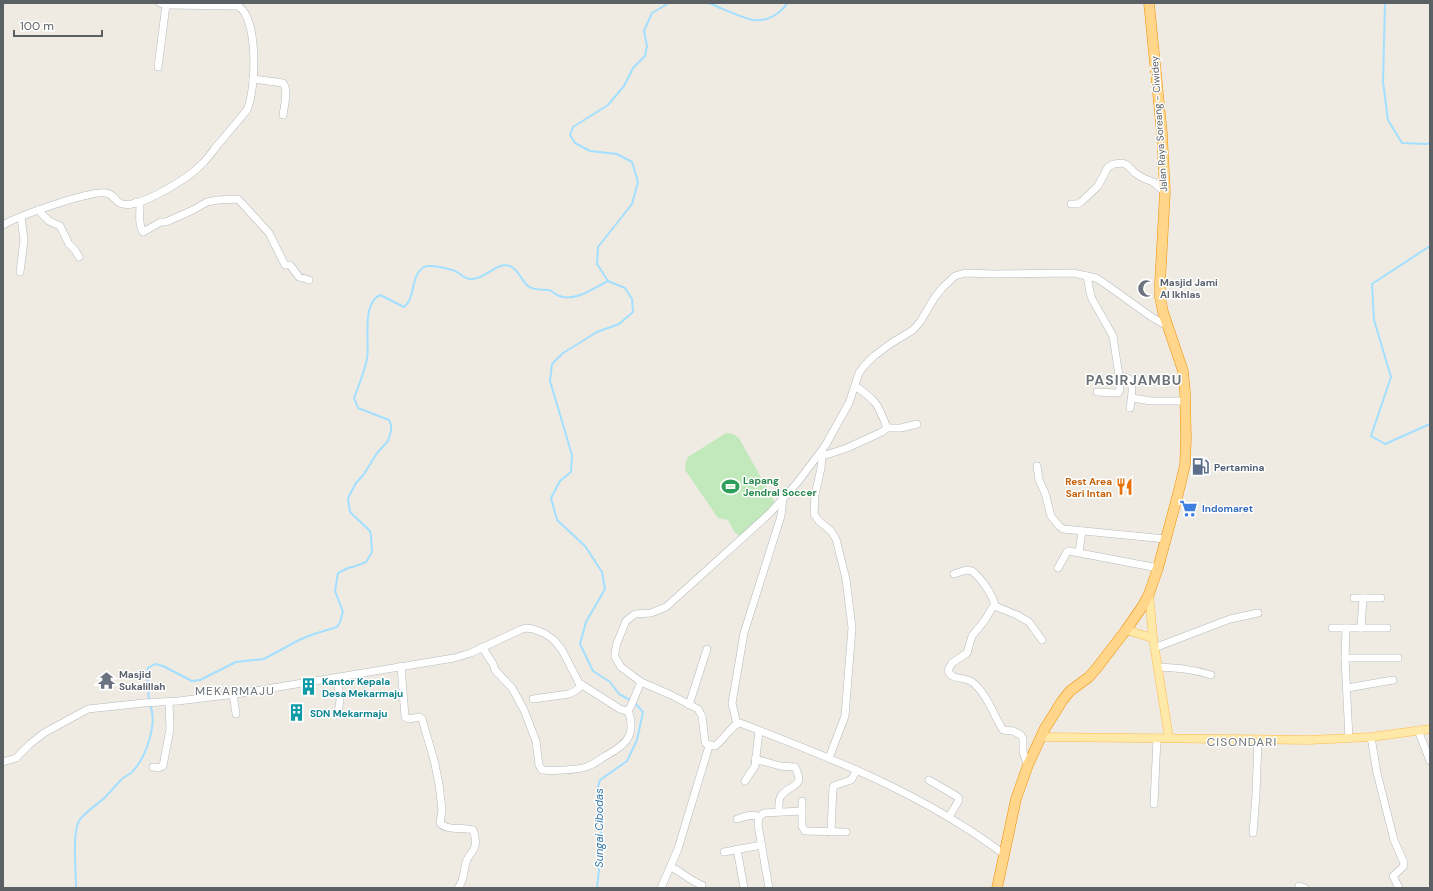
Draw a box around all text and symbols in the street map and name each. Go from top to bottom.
scale bar [14,12,102,38]
text: 100 m [20,18,54,34]
street label: Jalan Raya Soreang - Ciwidey [1148,55,1170,192]
place label: Masjid Jami Al Ikhlas [1160,276,1218,301]
mosque icon: Masjid Jami Al Ikhlas [1137,278,1157,298]
district label: PASIRJAMBU [1086,371,1182,389]
fuel station icon: Pertamina [1191,457,1211,477]
place label: Pertamina [1214,461,1265,474]
place label: Lapang Jendral Soccer [743,474,817,499]
place label: Rest Area Sari Intan [1065,475,1112,500]
sports icon: Lapang Jendral Soccer [720,476,740,496]
restaurant icon: Rest Area Sari Intan [1115,477,1135,497]
supermarket icon: Indomaret [1179,498,1199,518]
place label: Indomaret [1202,502,1253,515]
place label: Masjid Sukalillah [119,668,165,693]
temple icon: Masjid Sukalillah [96,670,116,690]
place label: Kantor Kepala Desa Mekarmaju [322,675,403,700]
building icon: Kantor Kepala Desa Mekarmaju [299,677,319,697]
district label: MEKARMAJU [195,683,275,699]
building icon: SDN Mekarmaju [287,703,307,723]
place label: SDN Mekarmaju [310,707,387,720]
district label: CISONDARI [1207,734,1277,750]
water label: Sungai Cibodas [592,788,606,868]

